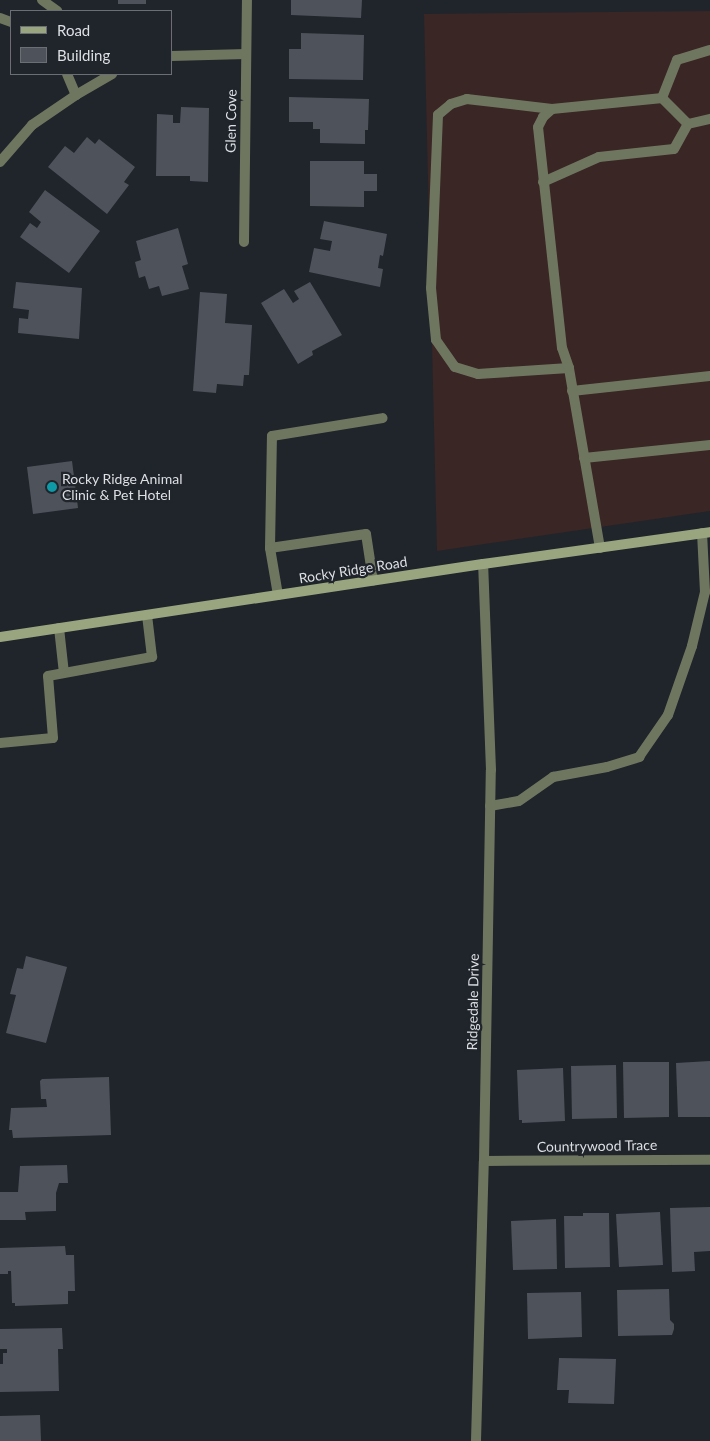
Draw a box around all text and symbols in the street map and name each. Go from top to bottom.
legend [10,10,172,75]
text: Road [57,21,90,39]
text: Building [57,46,110,64]
street label: Glen Cove [222,89,240,153]
place label: Rocky Ridge Animal Clinic & Pet Hotel [62,471,183,504]
marker: Rocky Ridge Animal Clinic & Pet Hotel [46,481,58,493]
street label: Rocky Ridge Road [297,553,409,587]
street label: Ridgedale Drive [464,953,482,1051]
street label: Countrywood Trace [536,1137,658,1155]

